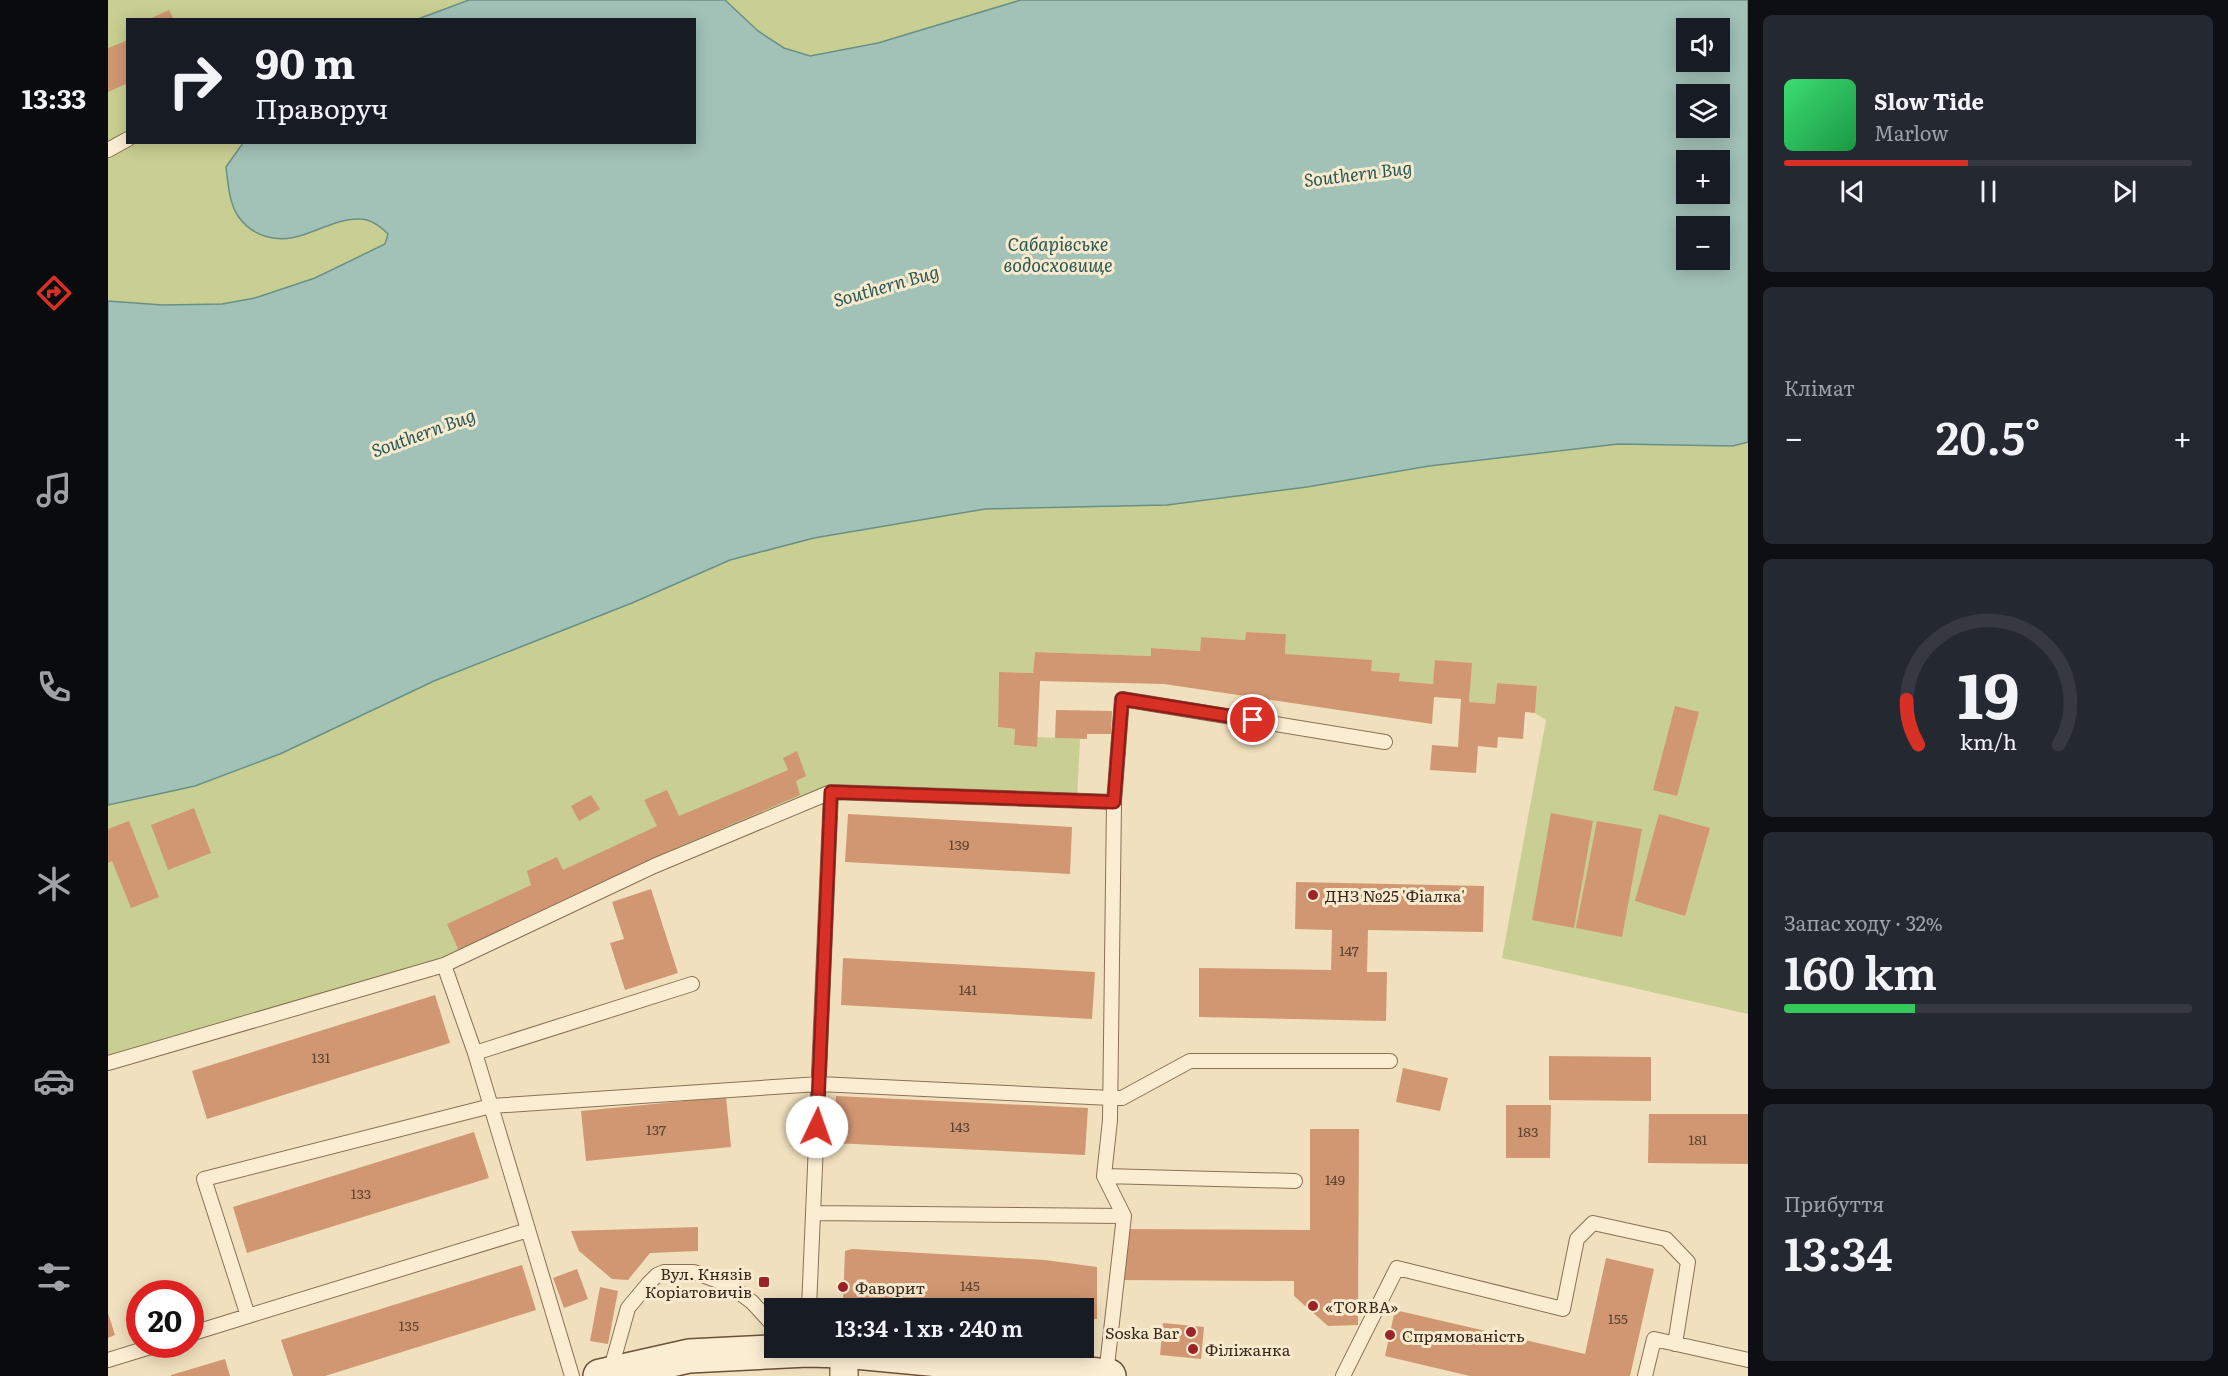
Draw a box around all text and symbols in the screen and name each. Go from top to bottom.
map controls [1676,18,1730,270]
button: sound [1676,18,1730,72]
text: 90 m [255,30,355,92]
icon: right [156,42,234,120]
text: 13:33 [22,77,86,117]
button: layers [1676,84,1730,138]
text: Slow Tide [1874,84,1984,117]
text: Праворуч [255,87,388,127]
text: Marlow [1874,117,1949,147]
button: + [1676,150,1730,204]
water label: Southern Bug [1302,153,1414,193]
icon: previous [1836,175,1869,208]
icon: pause [1972,175,2005,208]
icon: next [2108,175,2141,208]
button: − [1676,216,1730,270]
water label: Сабарівське водосховище [1003,230,1113,278]
water label: Southern Bug [830,257,942,313]
icon: directions [33,272,75,314]
text: Клімат [1784,372,1855,402]
water label: Southern Bug [367,401,479,463]
text: 20.5° [1936,402,2040,469]
text: − [1784,411,1803,460]
text: + [2173,411,2192,460]
icon: music [33,469,75,511]
text: 19 [1957,646,2019,738]
icon: phone [33,666,75,708]
pin [1227,694,1278,745]
icon: arrive [1236,703,1269,736]
text: km/h [1959,725,2017,757]
house number: 139 [949,834,969,854]
icon: climate [33,863,75,905]
place label: ДНЗ №25 'Фіалка' [1325,883,1465,907]
marker: ДНЗ №25 'Фіалка' [1306,888,1320,902]
text: Запас ходу · 32% [1784,907,1943,937]
text: 160 km [1784,937,1937,1004]
house number: 147 [1339,940,1359,960]
house number: 141 [959,979,978,999]
house number: 131 [312,1047,331,1067]
icon: car [33,1060,75,1102]
position arrow [785,1095,849,1159]
house number: 143 [950,1116,970,1136]
house number: 137 [646,1119,666,1139]
house number: 183 [1518,1121,1539,1141]
house number: 181 [1688,1129,1708,1149]
house number: 149 [1325,1169,1345,1189]
house number: 133 [351,1183,371,1203]
text: Прибуття [1784,1188,1884,1218]
text: 13:34 [1784,1218,1893,1285]
icon: filters [33,1256,75,1298]
place label: Вул. Князів Коріатовичів [645,1261,752,1303]
marker: Вул. Князів Коріатовичів [757,1275,771,1289]
place label: Фаворит [855,1275,925,1299]
house number: 145 [960,1275,980,1295]
speed limit sign: 20 [126,1280,204,1358]
marker: Фаворит [836,1280,850,1294]
place label: «TORBA» [1325,1294,1398,1318]
marker: «TORBA» [1306,1299,1320,1313]
house number: 155 [1608,1308,1628,1328]
text: 13:34 · 1 хв · 240 m [835,1311,1023,1344]
house number: 135 [399,1315,419,1335]
place label: Soska Bar [1105,1320,1179,1344]
place label: Спрямованість [1402,1323,1525,1347]
marker: Soska Bar [1184,1325,1198,1339]
marker: Спрямованість [1383,1328,1397,1342]
place label: Філіжанка [1205,1337,1291,1361]
marker: Філіжанка [1186,1342,1200,1356]

